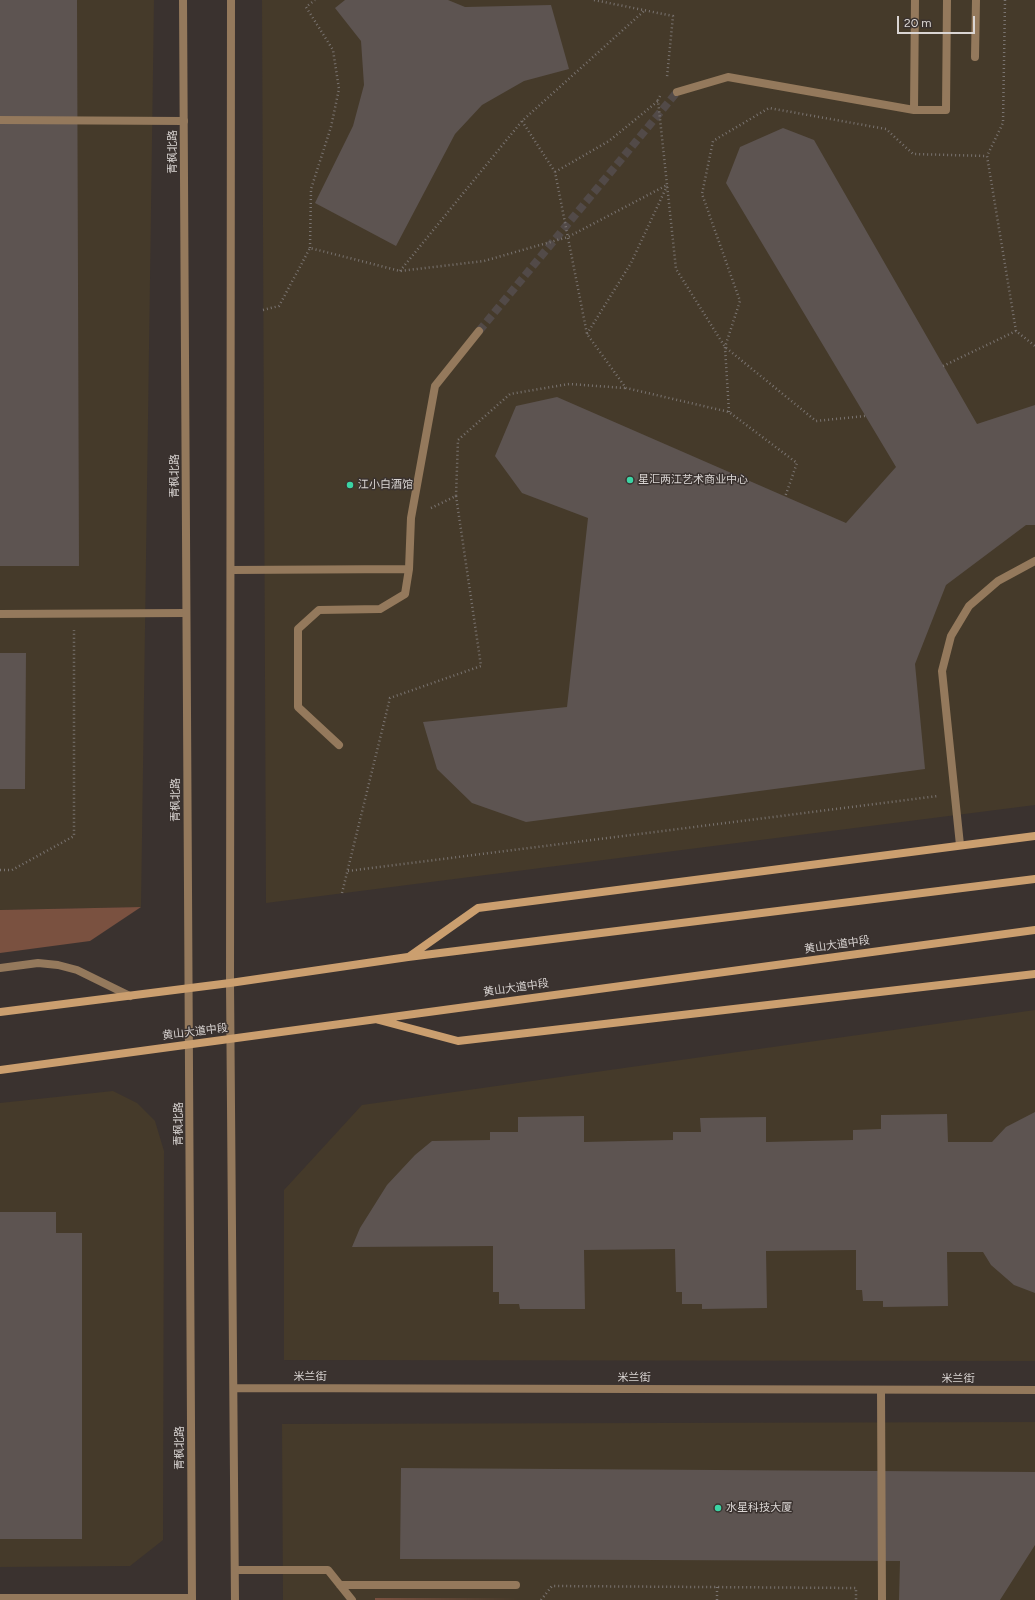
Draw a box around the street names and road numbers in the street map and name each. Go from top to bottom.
street label: 青枫北路 [166,130,180,174]
street label: 青枫北路 [168,454,182,498]
street label: 青枫北路 [169,778,183,822]
street label: 黄山大道中段 [803,934,871,956]
street label: 黄山大道中段 [482,977,550,999]
street label: 黄山大道中段 [161,1021,229,1043]
street label: 青枫北路 [172,1102,186,1146]
street label: 米兰街 [294,1370,326,1384]
street label: 米兰街 [618,1371,650,1385]
street label: 米兰街 [942,1372,974,1386]
street label: 青枫北路 [173,1426,187,1470]

